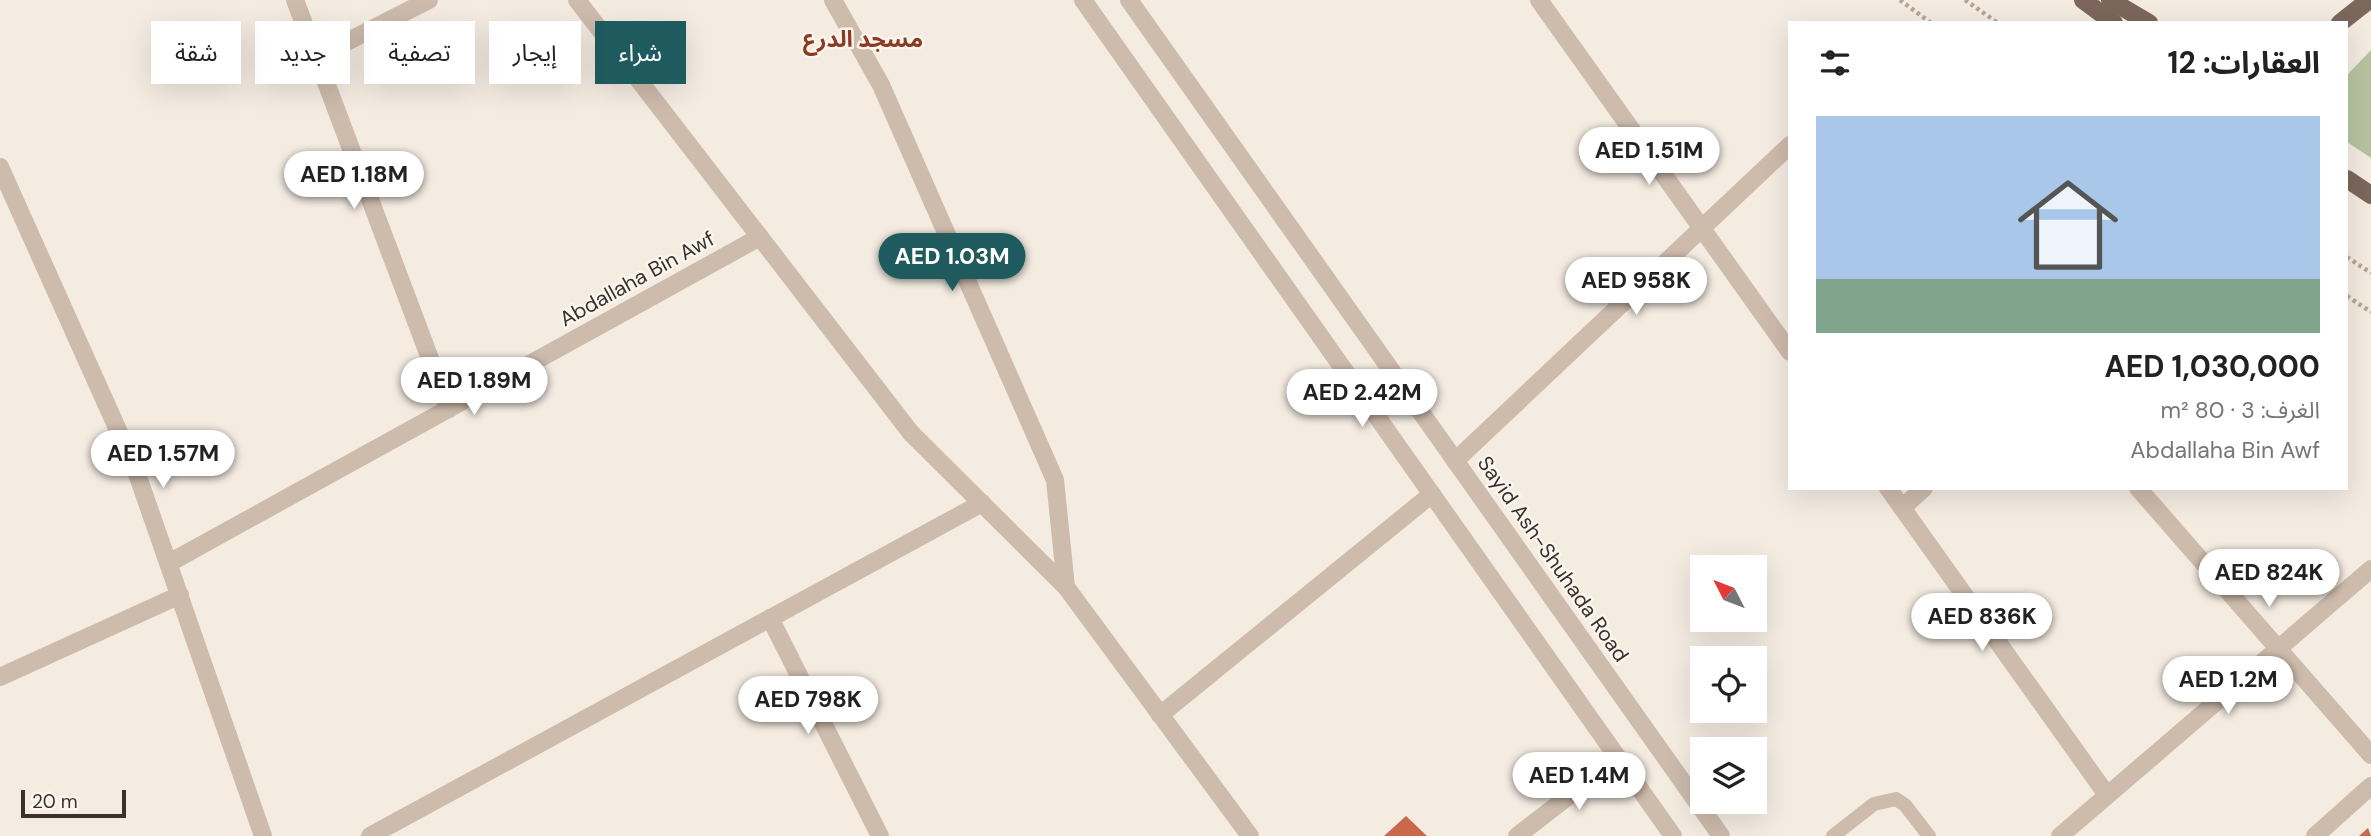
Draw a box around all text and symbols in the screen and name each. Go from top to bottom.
chip: شقة [151,21,241,84]
chip: جديد [255,21,350,84]
chip: تصفية [364,21,475,84]
chip: إيجار [489,21,581,84]
chip: شراء [595,21,686,84]
district label: مسجد الدرع [803,24,923,56]
text: العقارات: 12 [2168,43,2320,82]
icon: filters [1816,44,1854,82]
pin: AED 1.51M [1569,128,1729,187]
text: AED 1.51M [1595,135,1703,165]
pin: AED 1.18M [274,152,434,211]
text: AED 1.18M [300,159,408,189]
icon: home [2005,162,2131,288]
street label: Abdallaha Bin Awf [554,225,720,333]
pin: AED 1.03M [872,233,1032,293]
text: AED 1.03M [894,241,1010,271]
pin: AED 958K [1564,258,1708,317]
text: AED 958K [1581,265,1691,295]
text: AED 1,030,000 [2105,347,2320,386]
pin: AED 1.89M [394,358,554,417]
text: AED 1.89M [417,365,531,395]
pin: AED 2.42M [1282,370,1442,429]
text: AED 2.42M [1302,377,1422,407]
text: الغرف: 3 · 80 m² [2160,395,2320,425]
pin: AED 1.57M [83,430,243,490]
text: Abdallaha Bin Awf [2130,435,2320,465]
text: AED 1.57M [107,438,219,468]
street label: Sayid Ash-Shuhada Road [1471,450,1635,668]
pin: AED 824K [2197,550,2341,609]
north arrow [1690,555,1768,632]
map controls [1690,555,1767,814]
text: AED 824K [2215,557,2323,587]
pin: AED 836K [1910,594,2054,653]
text: AED 836K [1927,601,2037,631]
button: locate [1690,646,1767,723]
pin: AED 1.2M [2156,656,2300,716]
text: AED 1.2M [2178,664,2278,694]
pin: AED 798K [736,676,880,736]
text: AED 798K [754,684,862,714]
button: layers [1690,737,1767,814]
pin: AED 1.4M [1507,752,1651,812]
text: AED 1.4M [1529,760,1629,790]
scale bar [21,787,126,819]
text: 20 m [32,789,78,814]

